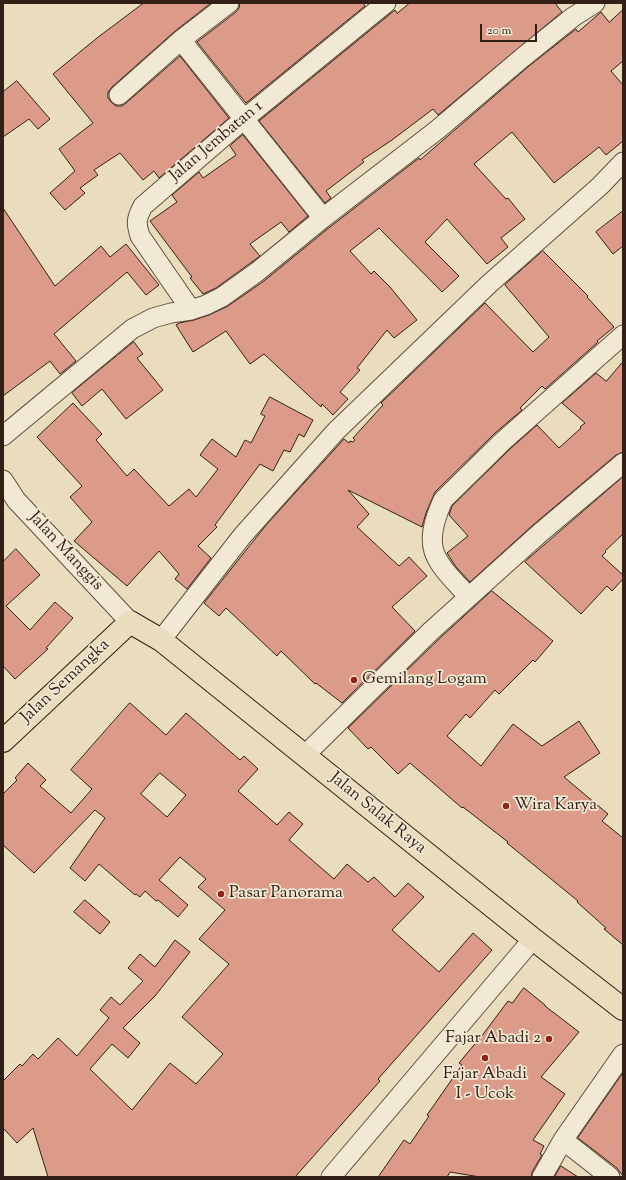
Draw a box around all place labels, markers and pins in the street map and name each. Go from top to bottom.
place label: Gemilang Logam [362,670,487,690]
marker: Gemilang Logam [349,675,359,685]
place label: Wira Karya [514,796,597,816]
marker: Wira Karya [501,801,511,811]
place label: Pasar Panorama [229,884,343,904]
marker: Pasar Panorama [216,889,226,899]
place label: Fajar Abadi 2 [445,1029,541,1049]
marker: Fajar Abadi 2 [544,1034,554,1044]
marker: Fajar Abadi I - Ucok [480,1053,490,1063]
place label: Fajar Abadi I - Ucok [443,1065,527,1105]

